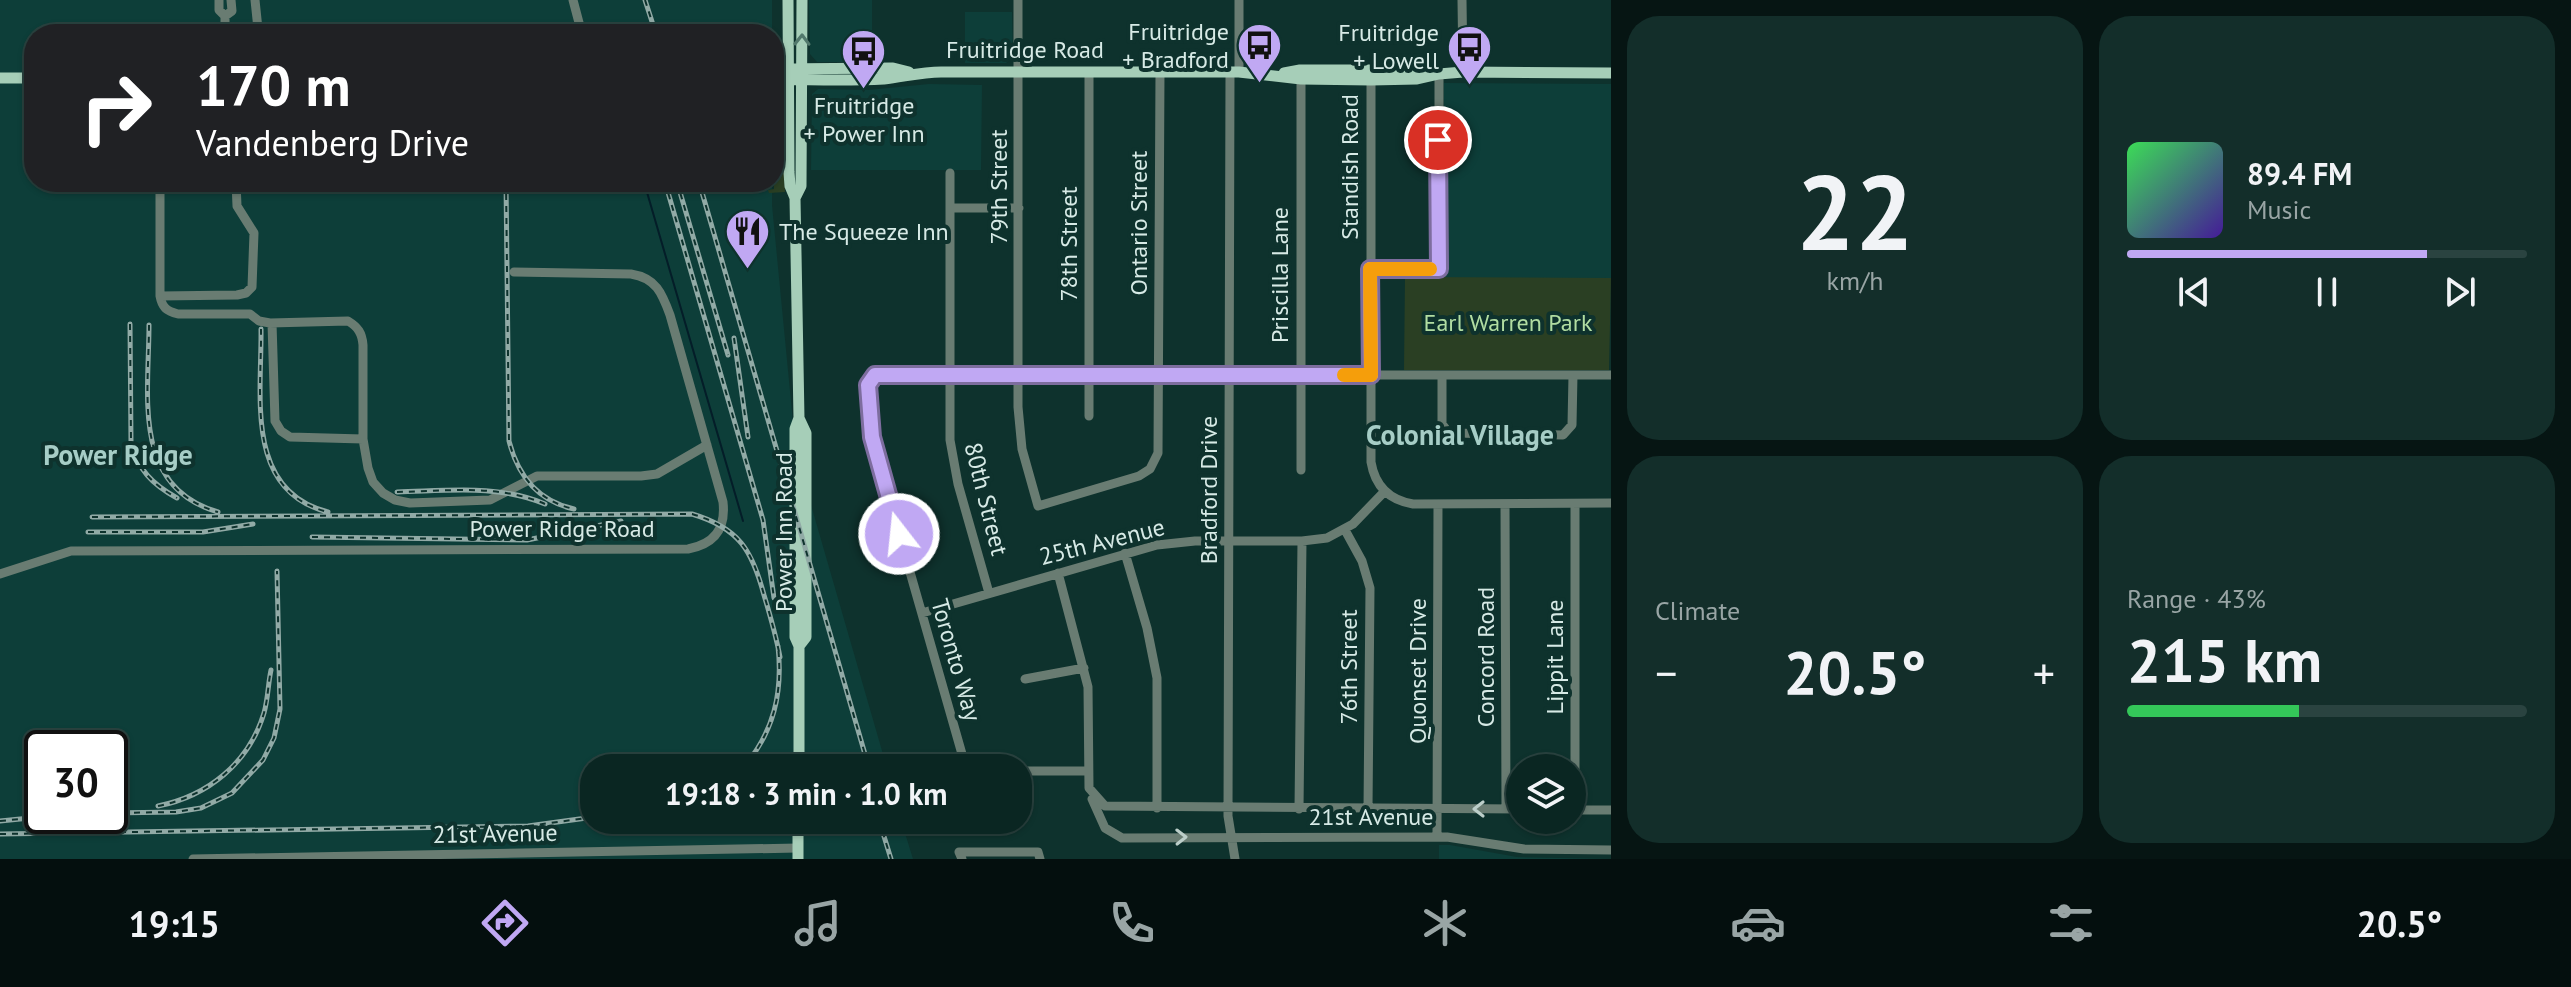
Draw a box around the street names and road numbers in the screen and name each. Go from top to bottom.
street label: Fruitridge Road [946,34,1104,65]
street label: Standish Road [1334,94,1365,240]
street label: 79th Street [983,129,1014,245]
street label: Ontario Street [1123,151,1154,295]
street label: 78th Street [1053,186,1084,302]
street label: Priscilla Lane [1264,207,1295,343]
street label: Bradford Drive [1193,416,1224,564]
street label: 80th Street [958,439,1015,558]
street label: Power Inn Road [768,452,799,612]
street label: 25th Avenue [1036,511,1168,572]
street label: Power Ridge Road [469,513,655,544]
street label: Concord Road [1470,587,1501,727]
street label: Toronto Way [924,595,989,725]
street label: Quonset Drive [1402,598,1433,744]
street label: Lippit Lane [1539,600,1570,714]
street label: 76th Street [1333,609,1364,725]
street label: 21st Avenue [1309,801,1434,832]
street label: 21st Avenue [432,817,558,850]

